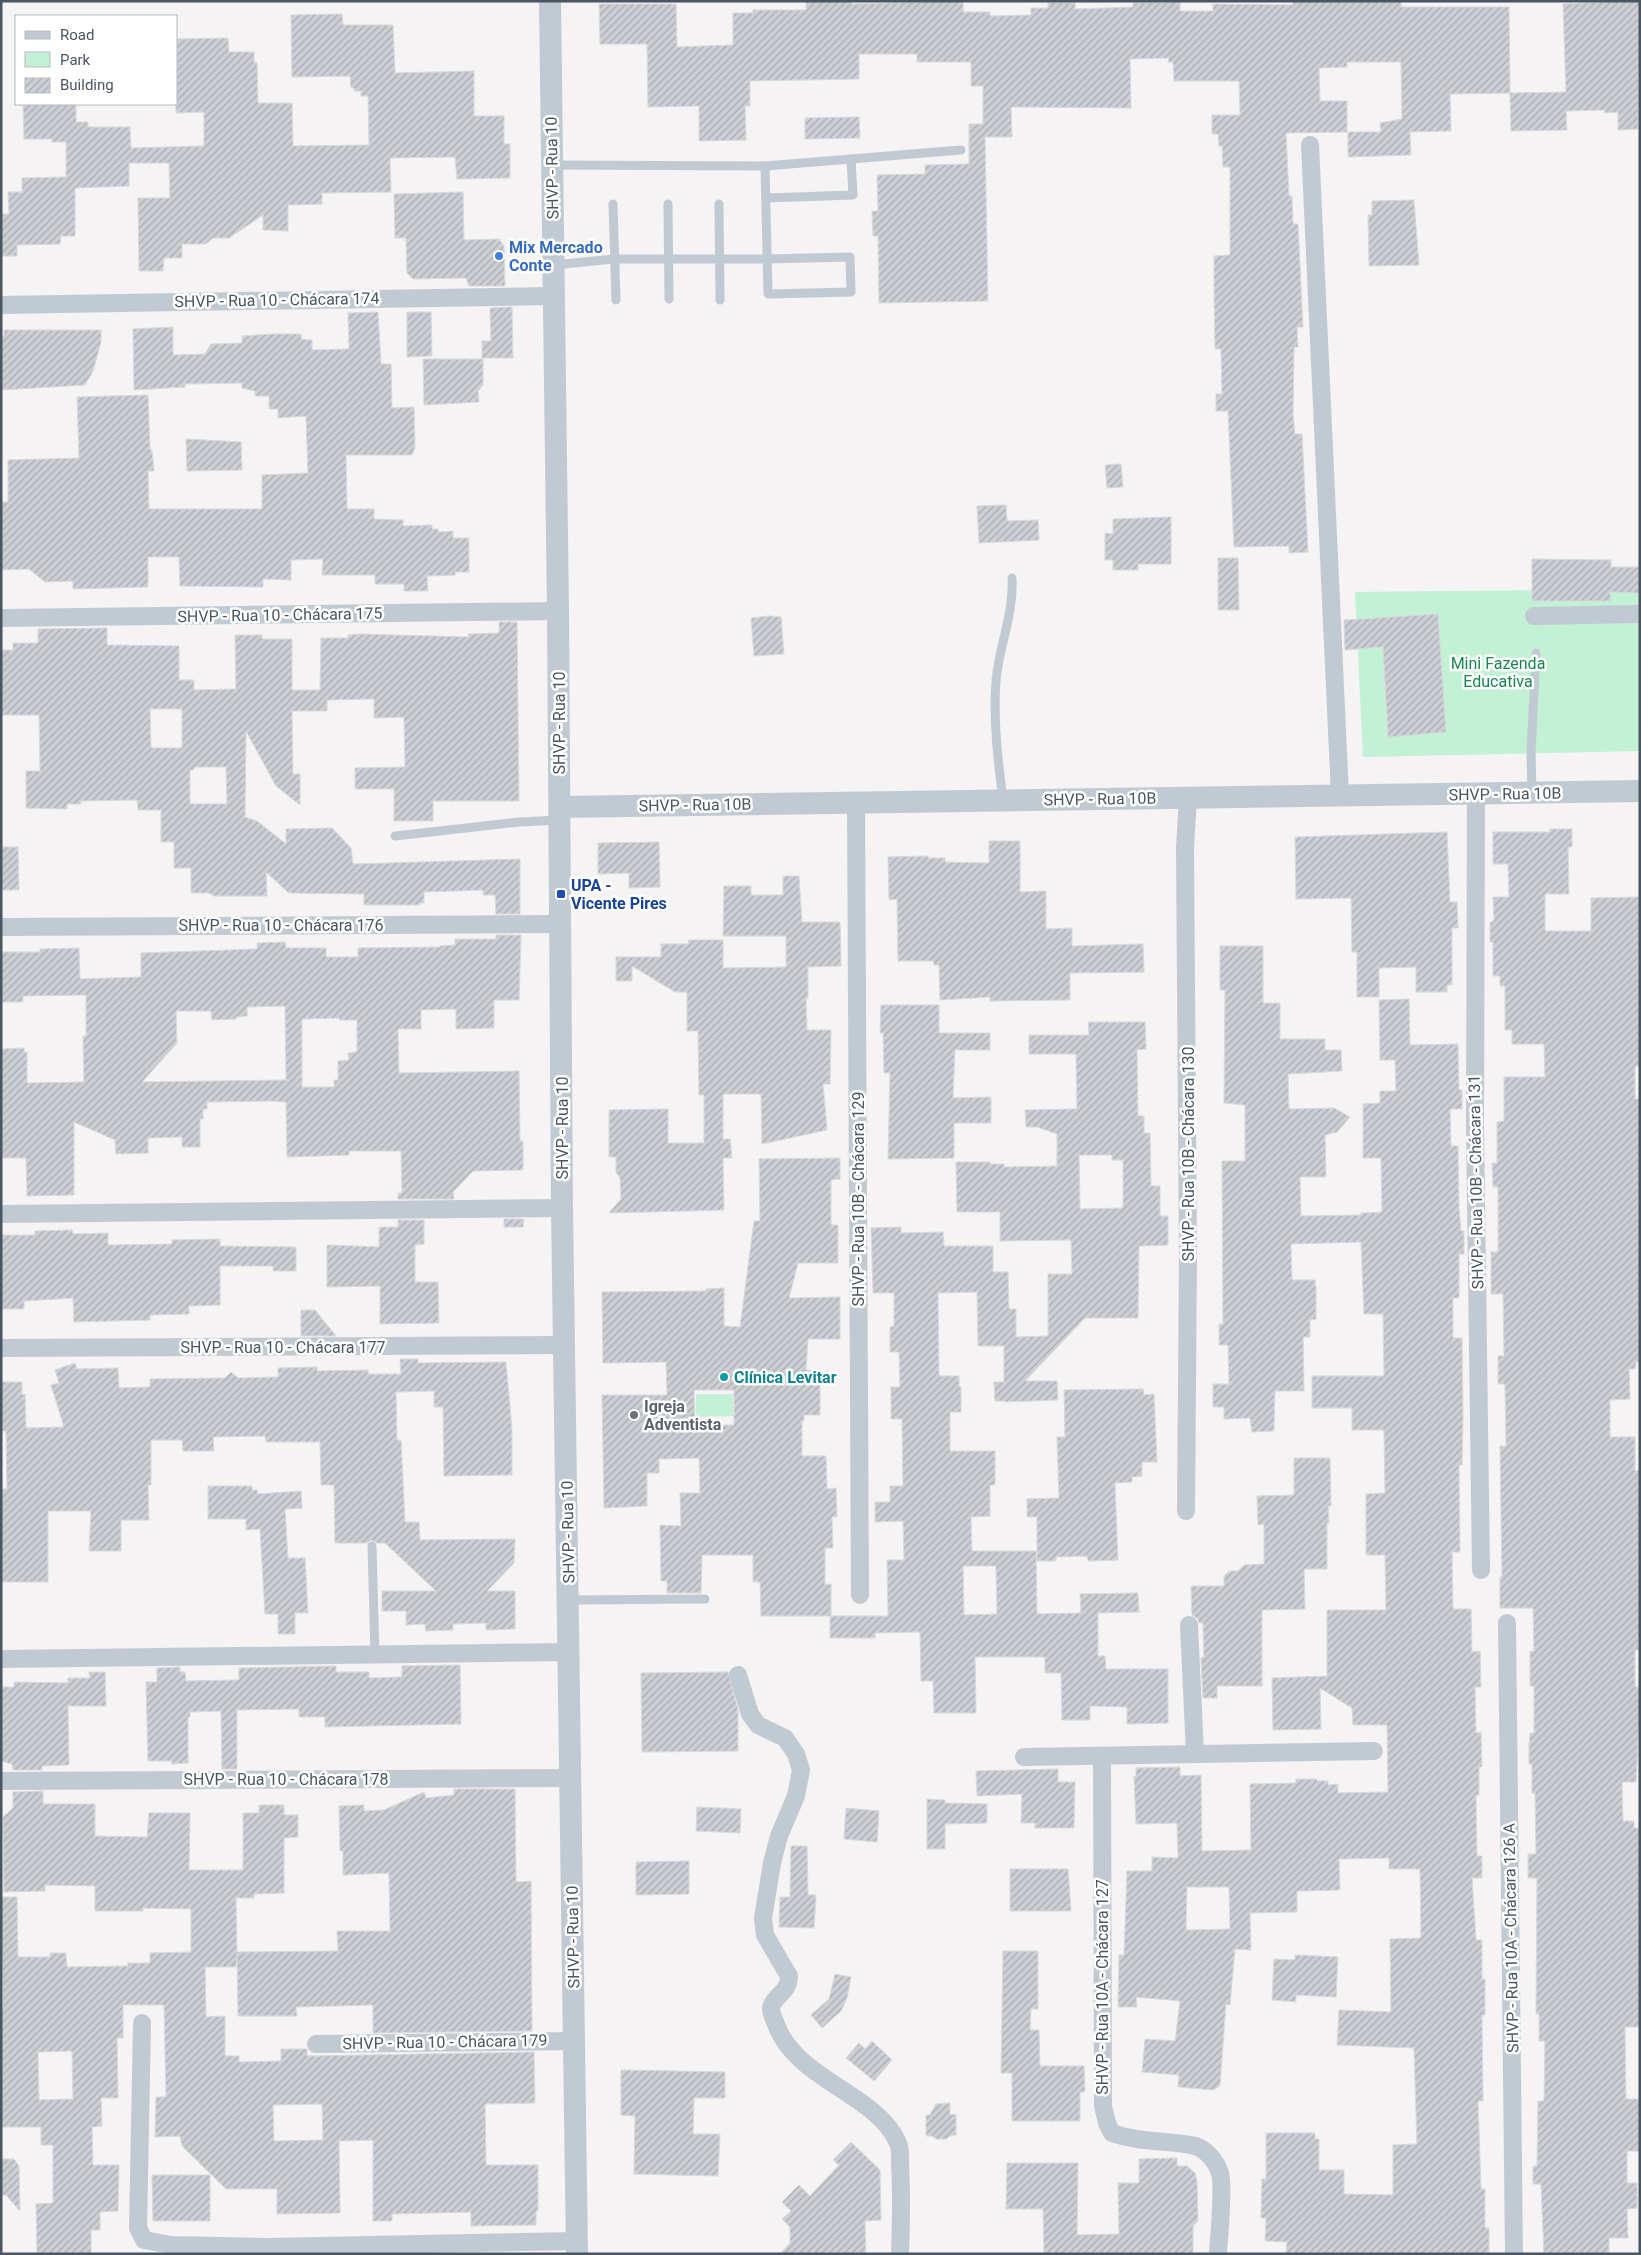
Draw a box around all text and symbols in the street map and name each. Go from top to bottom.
legend [15,15,178,105]
text: Road [60,26,94,44]
text: Park [60,51,91,69]
text: Building [60,76,114,94]
street label: SHVP - Rua 10 [542,116,562,220]
place label: Mix Mercado Conte [509,238,603,275]
marker: Mix Mercado Conte [493,250,505,262]
street label: SHVP - Rua 10 - Chácara 174 [174,289,380,311]
street label: SHVP - Rua 10 - Chácara 175 [177,604,383,626]
park label: Mini Fazenda Educativa [1451,654,1545,691]
street label: SHVP - Rua 10 [550,672,569,774]
street label: SHVP - Rua 10B [1448,784,1562,804]
street label: SHVP - Rua 10B [1043,789,1157,809]
street label: SHVP - Rua 10B [638,795,752,815]
place label: UPA - Vicente Pires [571,876,667,913]
marker: UPA - Vicente Pires [555,888,567,900]
street label: SHVP - Rua 10 - Chácara 176 [178,916,384,935]
street label: SHVP - Rua 10B - Chácara 130 [1179,1047,1198,1261]
street label: SHVP - Rua 10B - Chácara 131 [1465,1074,1487,1290]
street label: SHVP - Rua 10 [553,1077,572,1179]
street label: SHVP - Rua 10B - Chácara 129 [849,1092,868,1306]
street label: SHVP - Rua 10 - Chácara 177 [180,1338,386,1357]
place label: Clínica Levitar [734,1368,837,1387]
marker: Clínica Levitar [718,1371,730,1383]
place label: Igreja Adventista [644,1397,722,1434]
marker: Igreja Adventista [628,1409,640,1421]
street label: SHVP - Rua 10 [558,1480,578,1584]
street label: SHVP - Rua 10 - Chácara 178 [183,1770,389,1789]
street label: SHVP - Rua 10A - Chácara 126 A [1499,1822,1523,2053]
street label: SHVP - Rua 10A - Chácara 127 [1093,1879,1112,2095]
street label: SHVP - Rua 10 [563,1885,583,1989]
street label: SHVP - Rua 10 - Chácara 179 [342,2031,548,2053]

